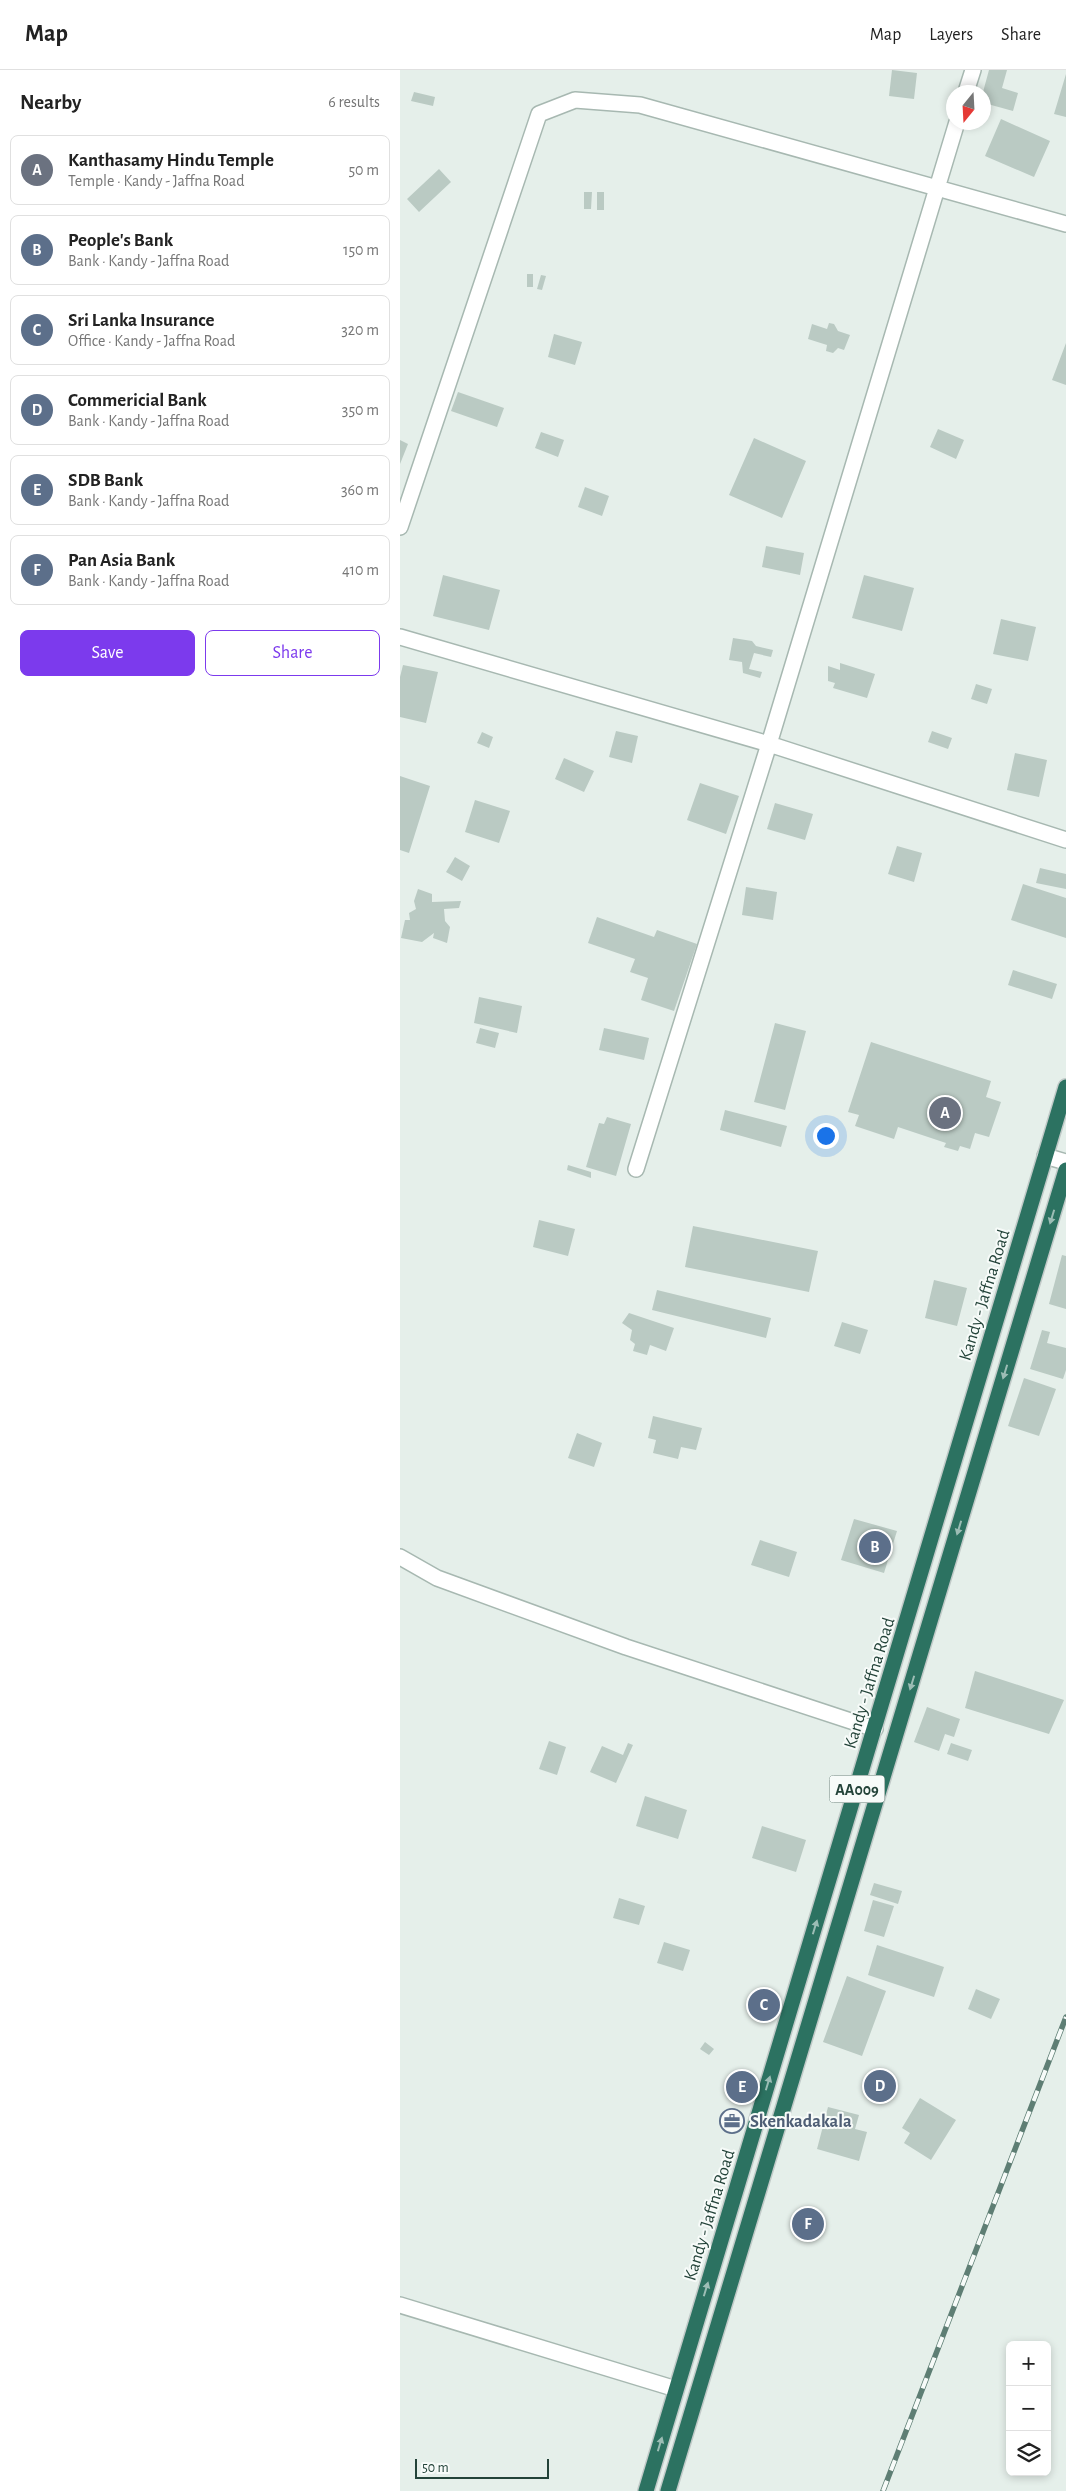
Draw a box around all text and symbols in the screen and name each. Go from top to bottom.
text: Map [25,22,68,46]
text: Map [870,26,901,44]
text: Layers [929,26,973,44]
text: Share [1001,26,1041,44]
north arrow [946,85,991,130]
text: Nearby [20,92,81,113]
text: 6 results [328,94,380,110]
text: Kanthasamy Hindu Temple [68,151,274,170]
text: A [32,162,42,178]
text: 50 m [348,162,379,178]
text: Temple · Kandy - Jaffna Road [68,173,244,189]
text: People's Bank [68,231,173,250]
text: B [32,242,42,258]
text: 150 m [343,242,379,258]
text: Bank · Kandy - Jaffna Road [68,253,229,269]
text: Sri Lanka Insurance [68,311,215,330]
text: C [33,322,41,338]
text: 320 m [341,322,379,338]
text: Office · Kandy - Jaffna Road [68,333,235,349]
text: Commericial Bank [68,391,207,410]
text: D [32,402,42,418]
text: 350 m [342,402,379,418]
text: Bank · Kandy - Jaffna Road [68,413,229,429]
text: SDB Bank [68,471,143,490]
text: E [33,482,41,498]
text: 360 m [341,482,379,498]
text: Bank · Kandy - Jaffna Road [68,493,229,509]
text: Pan Asia Bank [68,551,175,570]
text: F [33,562,41,578]
text: 410 m [342,562,379,578]
text: Bank · Kandy - Jaffna Road [68,573,229,589]
button: Save [20,630,195,676]
button: Share [205,630,380,676]
pin: A [929,1094,961,1132]
your location [813,1123,839,1149]
one-way arrow [1048,1209,1055,1224]
street label: Kandy - Jaffna Road [956,1228,1013,1363]
one-way arrow [1001,1365,1009,1380]
one-way arrow [954,1520,962,1535]
pin: B [859,1528,891,1566]
street label: Kandy - Jaffna Road [841,1616,898,1751]
one-way arrow [907,1676,915,1691]
road number: AA009 [830,1776,884,1802]
one-way arrow [812,1920,820,1935]
pin: C [748,1986,780,2024]
pin: D [864,2067,896,2105]
pin: E [726,2068,758,2106]
one-way arrow [765,2075,773,2090]
office icon: Skenkadakala [719,2108,745,2134]
place label: Skenkadakala [750,2113,852,2131]
street label: Kandy - Jaffna Road [681,2148,738,2283]
pin: F [792,2205,824,2243]
one-way arrow [703,2281,711,2296]
map controls [1006,2341,1051,2476]
button: + [1006,2341,1051,2386]
button: − [1006,2386,1051,2431]
button: layers [1006,2431,1051,2476]
one-way arrow [656,2437,664,2452]
scale bar [415,2456,549,2479]
text: 50 m [422,2461,449,2475]

